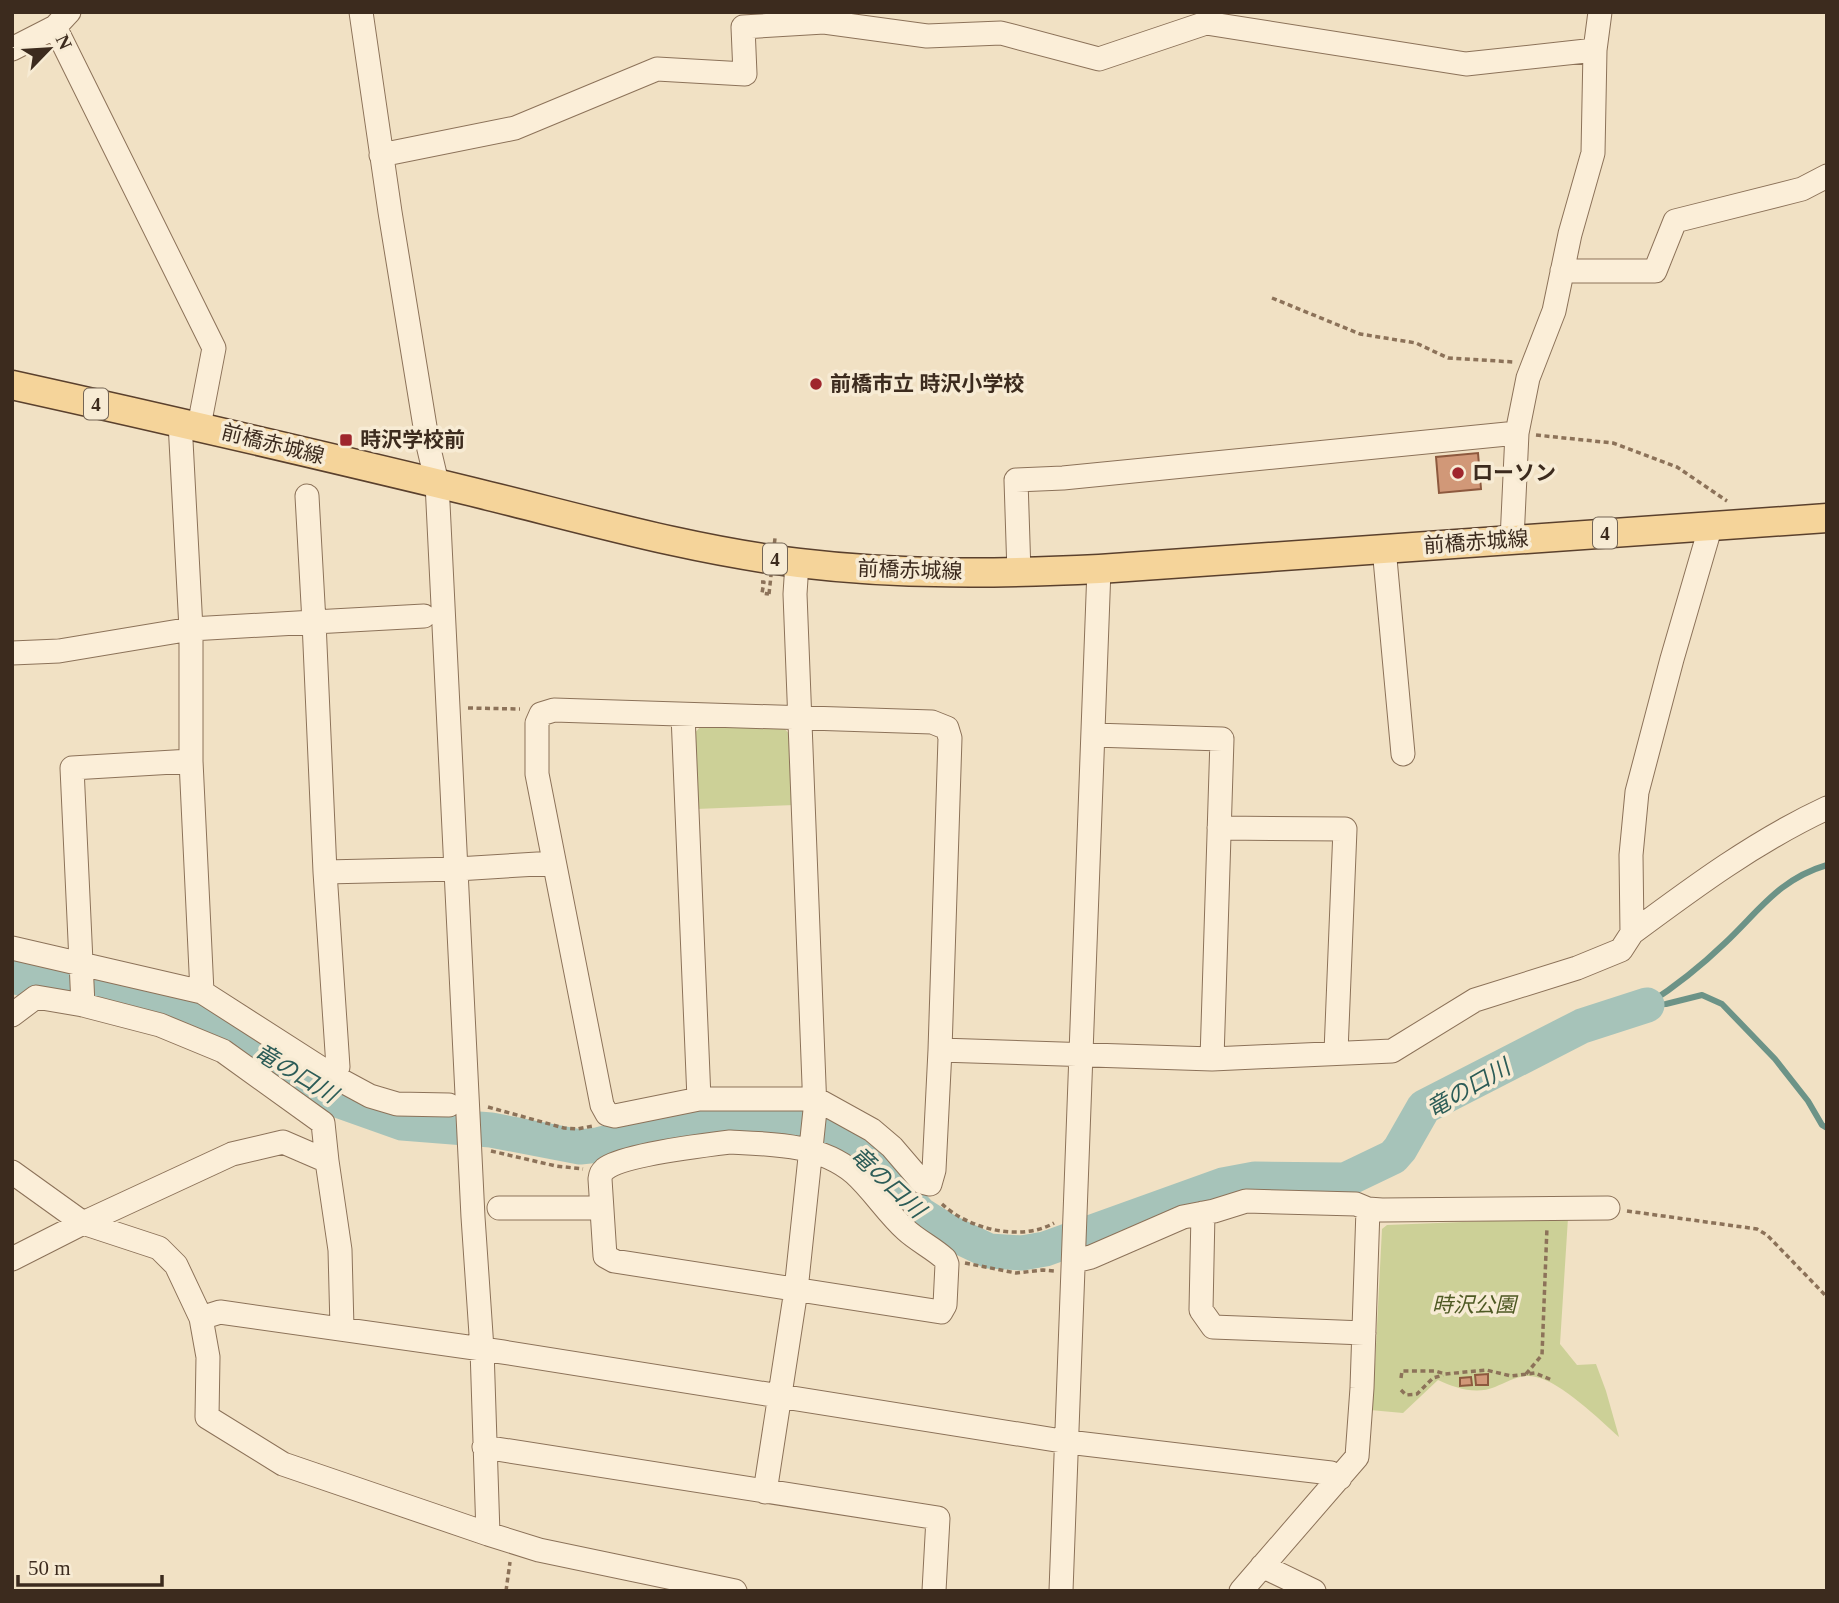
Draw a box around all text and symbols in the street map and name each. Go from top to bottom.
north arrow [14,14,84,84]
text: N [52,31,76,53]
place label: 前橋市立 時沢小学校 [830,372,1024,396]
marker: 前橋市立 時沢小学校 [808,376,824,392]
road number: 4 [84,388,108,420]
street label: 前橋赤城線 [219,420,327,468]
place label: 時沢学校前 [360,428,465,452]
marker: 時沢学校前 [338,432,354,448]
place label: ローソン [1472,461,1556,485]
marker: ローソン [1450,465,1466,481]
road number: 4 [1593,518,1617,548]
street label: 前橋赤城線 [1423,526,1529,558]
road number: 4 [763,544,787,574]
street label: 前橋赤城線 [857,556,963,584]
water label: 竜の口川 [250,1039,344,1109]
water label: 竜の口川 [1422,1053,1517,1122]
water label: 竜の口川 [845,1142,932,1225]
park label: 時沢公園 [1432,1293,1519,1317]
scale bar [18,1544,161,1588]
text: 50 m [28,1556,71,1580]

